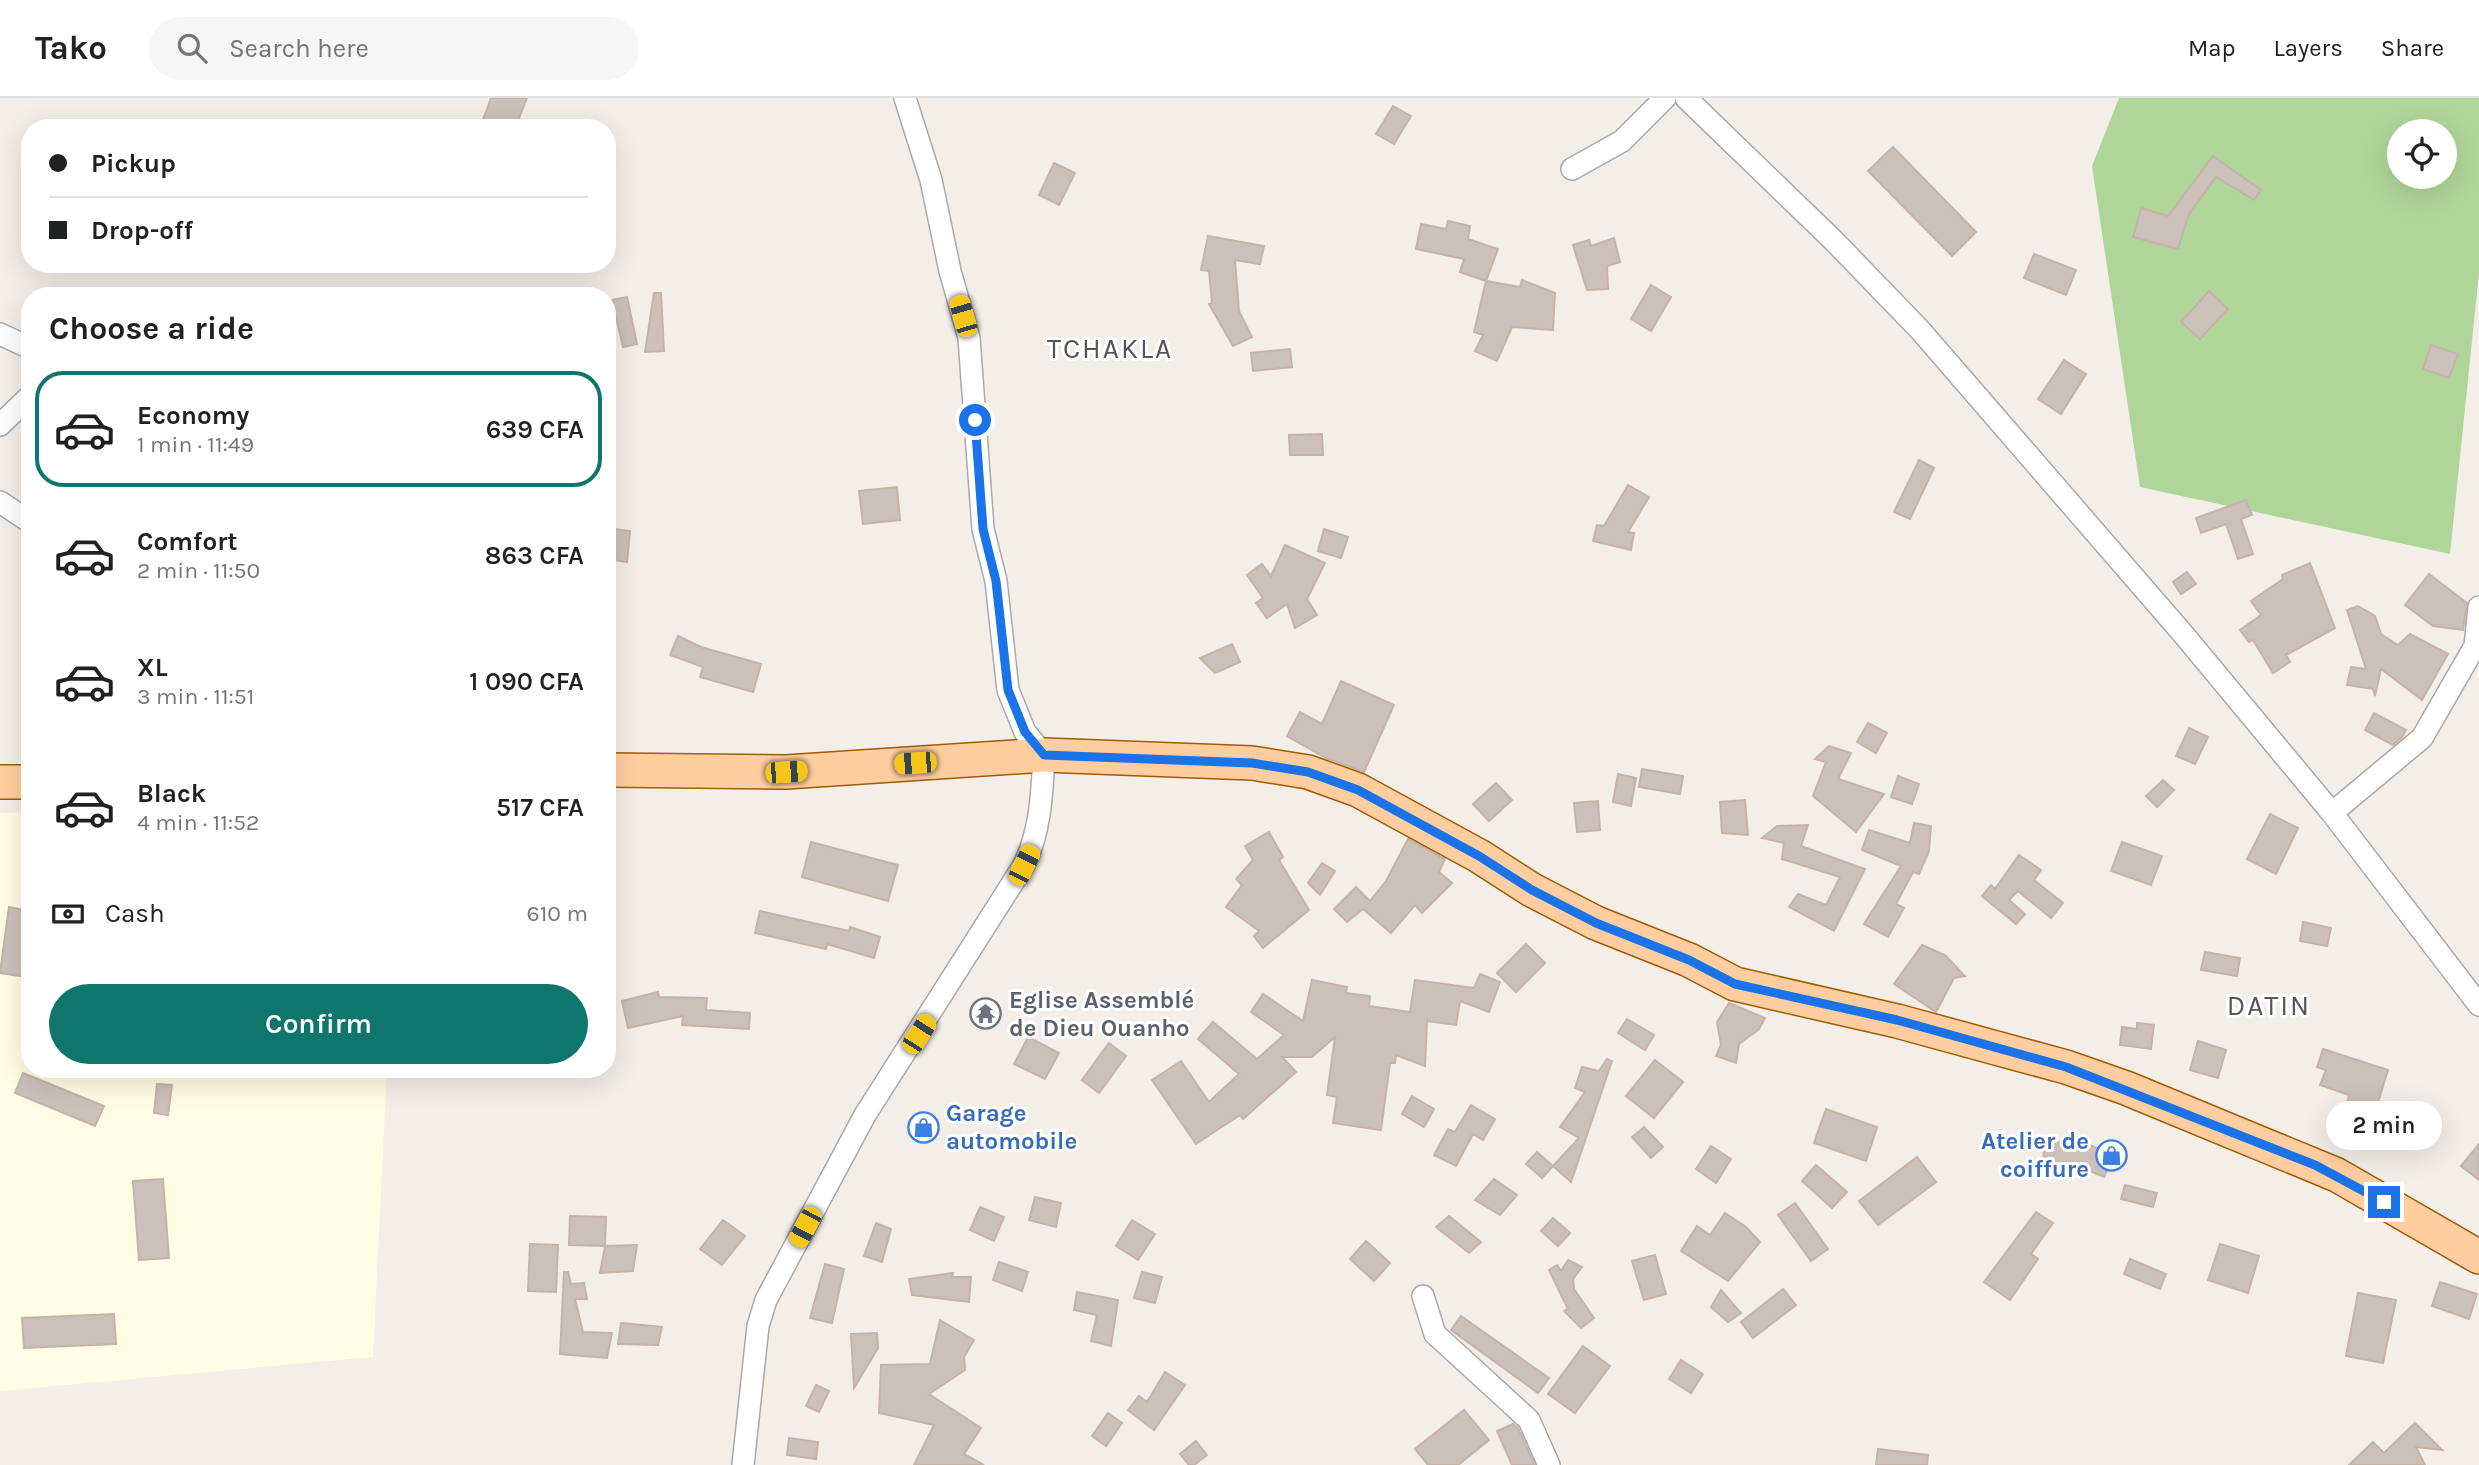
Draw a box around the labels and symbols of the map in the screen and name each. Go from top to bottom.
car [948,293,979,339]
district label: TCHAKLA [1047,332,1173,365]
route start [959,404,991,436]
car [894,751,937,775]
car [765,760,808,784]
car [1006,842,1043,888]
place label: Eglise Assemblé de Dieu Ouanho [1009,986,1194,1042]
district label: DATIN [2227,989,2311,1022]
temple icon: Eglise Assemblé de Dieu Ouanho [969,997,1003,1031]
car [899,1011,940,1057]
place label: Garage automobile [946,1099,1077,1155]
callout: 2 min [2326,1100,2442,1150]
shop icon: Garage automobile [906,1110,940,1144]
place label: Atelier de coiffure [1981,1127,2089,1183]
shop icon: Atelier de coiffure [2095,1138,2129,1172]
route end [2368,1186,2400,1218]
car [786,1204,825,1250]

